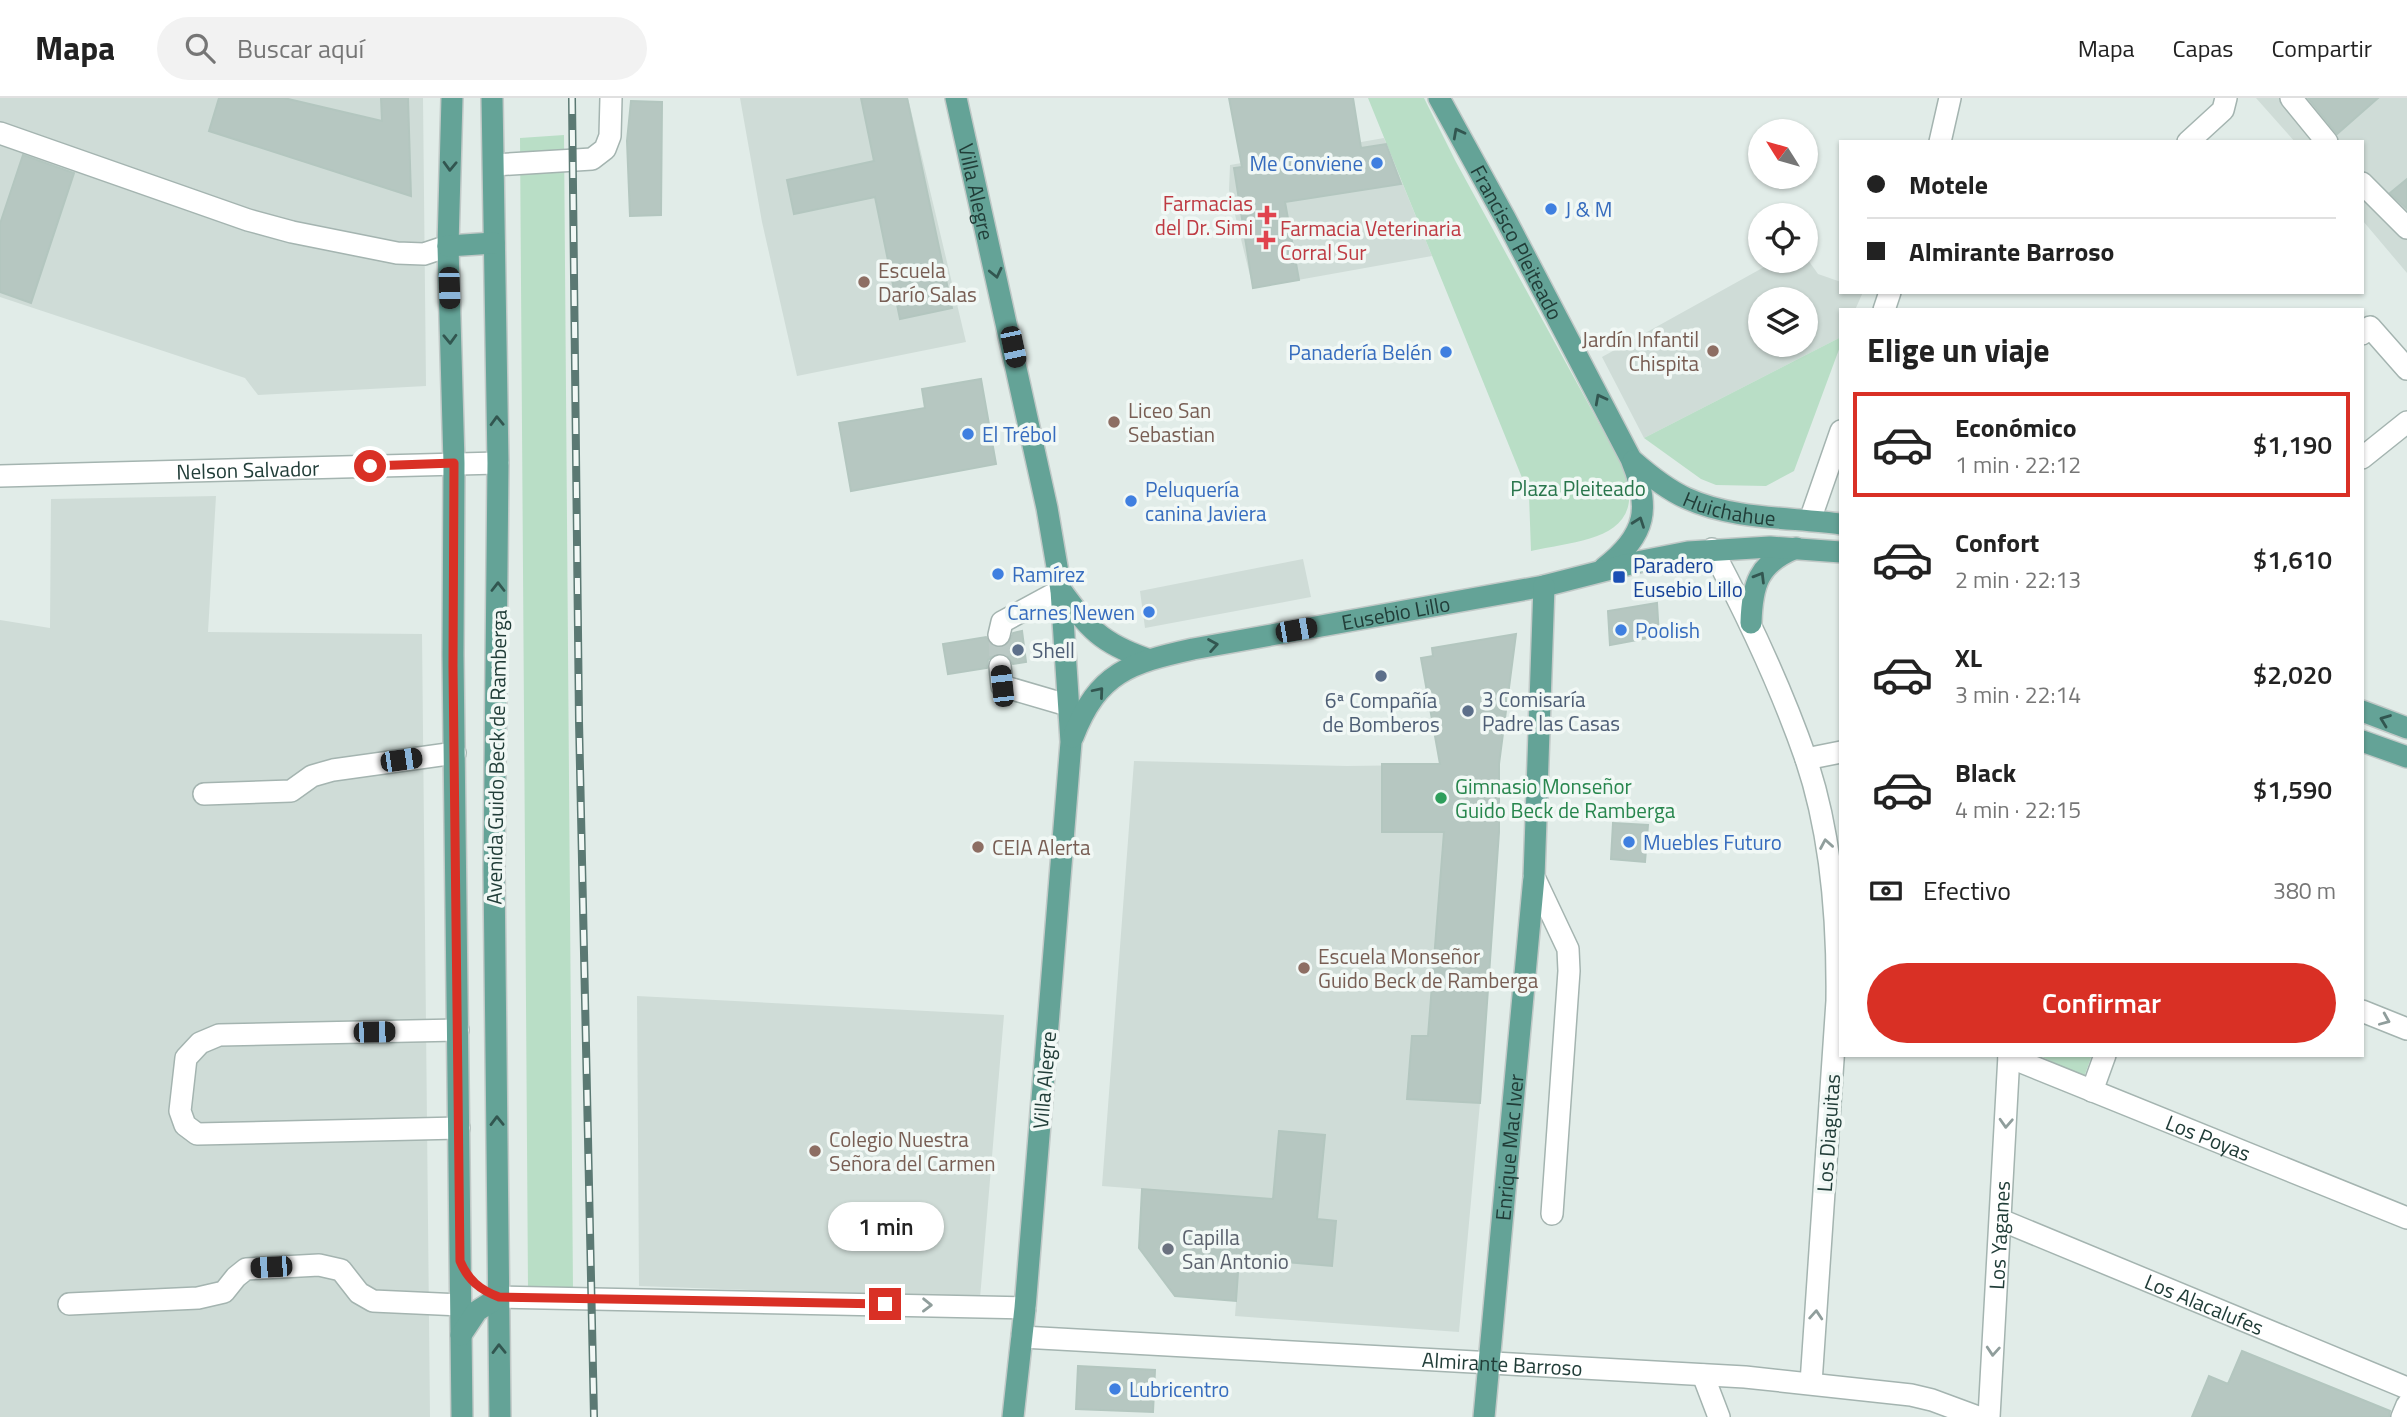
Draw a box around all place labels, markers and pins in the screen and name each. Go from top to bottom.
place label: Me Conviene [1250,147,1363,179]
marker: Me Conviene [1369,155,1385,171]
place label: Farmacias del Dr. Simi [1155,187,1253,243]
place label: J & M [1565,193,1612,225]
marker: J & M [1543,201,1559,217]
marker: Farmacias del Dr. Simi [1259,207,1275,223]
place label: Farmacia Veterinaria Corral Sur [1280,212,1462,268]
marker: Farmacia Veterinaria Corral Sur [1258,232,1274,248]
place label: Escuela Darío Salas [878,254,977,310]
marker: Escuela Darío Salas [856,274,872,290]
place label: Jardín Infantil Chispita [1582,323,1699,379]
place label: Panadería Belén [1288,336,1432,368]
marker: Jardín Infantil Chispita [1705,343,1721,359]
marker: Panadería Belén [1438,344,1454,360]
place label: Liceo San Sebastian [1128,394,1215,450]
marker: Liceo San Sebastian [1106,414,1122,430]
place label: El Trébol [982,418,1057,450]
marker: El Trébol [960,426,976,442]
place label: Peluquería canina Javiera [1145,473,1267,529]
marker: Peluquería canina Javiera [1123,493,1139,509]
place label: Paradero Eusebio Lillo [1633,549,1743,605]
place label: Ramírez [1012,558,1085,590]
marker: Ramírez [990,566,1006,582]
marker: Paradero Eusebio Lillo [1611,569,1627,585]
place label: Carnes Newen [1007,596,1135,628]
marker: Carnes Newen [1141,604,1157,620]
place label: Poolish [1635,614,1700,646]
marker: Poolish [1613,622,1629,638]
place label: Shell [1032,634,1075,666]
marker: Shell [1010,642,1026,658]
marker: 6ª Compañía de Bomberos [1373,668,1389,684]
place label: 3 Comisaría Padre las Casas [1482,683,1620,739]
place label: 6ª Compañía de Bomberos [1322,684,1440,740]
marker: 3 Comisaría Padre las Casas [1460,703,1476,719]
place label: Gimnasio Monseñor Guido Beck de Ramberga [1455,770,1676,826]
marker: Gimnasio Monseñor Guido Beck de Ramberga [1433,790,1449,806]
place label: Muebles Futuro [1643,826,1782,858]
place label: CEIA Alerta [992,831,1091,863]
marker: Muebles Futuro [1621,834,1637,850]
marker: CEIA Alerta [970,839,986,855]
place label: Escuela Monseñor Guido Beck de Ramberga [1318,940,1539,996]
marker: Escuela Monseñor Guido Beck de Ramberga [1296,960,1312,976]
place label: Colegio Nuestra Señora del Carmen [829,1123,996,1179]
marker: Colegio Nuestra Señora del Carmen [807,1143,823,1159]
place label: Capilla San Antonio [1182,1221,1289,1277]
marker: Capilla San Antonio [1160,1241,1176,1257]
place label: Lubricentro [1129,1373,1229,1405]
marker: Lubricentro [1107,1381,1123,1397]

